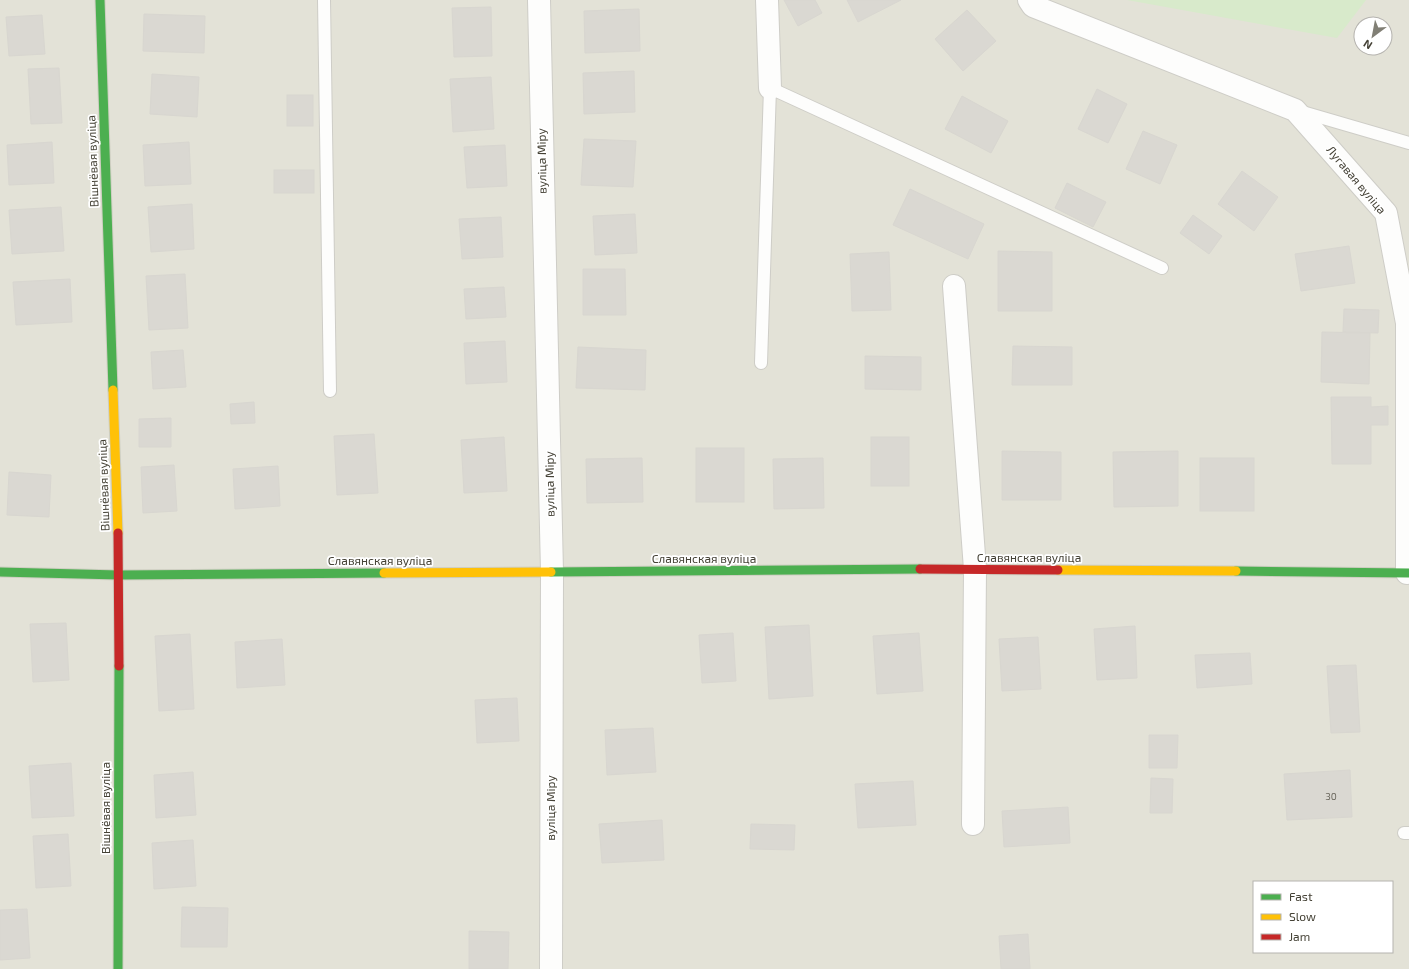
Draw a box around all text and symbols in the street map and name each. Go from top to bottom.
north arrow [1353,16,1393,56]
text: N [1361,37,1374,53]
street label: Вішнёвая вуліца [83,115,102,207]
street label: вуліца Міру [533,127,550,194]
street label: Лугавая вуліца [1323,142,1389,217]
street label: Вішнёвая вуліца [94,439,113,531]
street label: вуліца Міру [541,450,558,517]
street label: Славянская вуліца [977,550,1081,565]
street label: Славянская вуліца [652,551,756,566]
street label: Славянская вуліца [328,553,432,568]
street label: Вішнёвая вуліца [98,762,113,854]
street label: вуліца Міру [543,775,558,841]
house number: 30 [1325,790,1337,802]
legend [1253,881,1393,953]
text: Fast [1289,889,1313,903]
text: Slow [1289,909,1316,923]
text: Jam [1289,929,1310,943]

